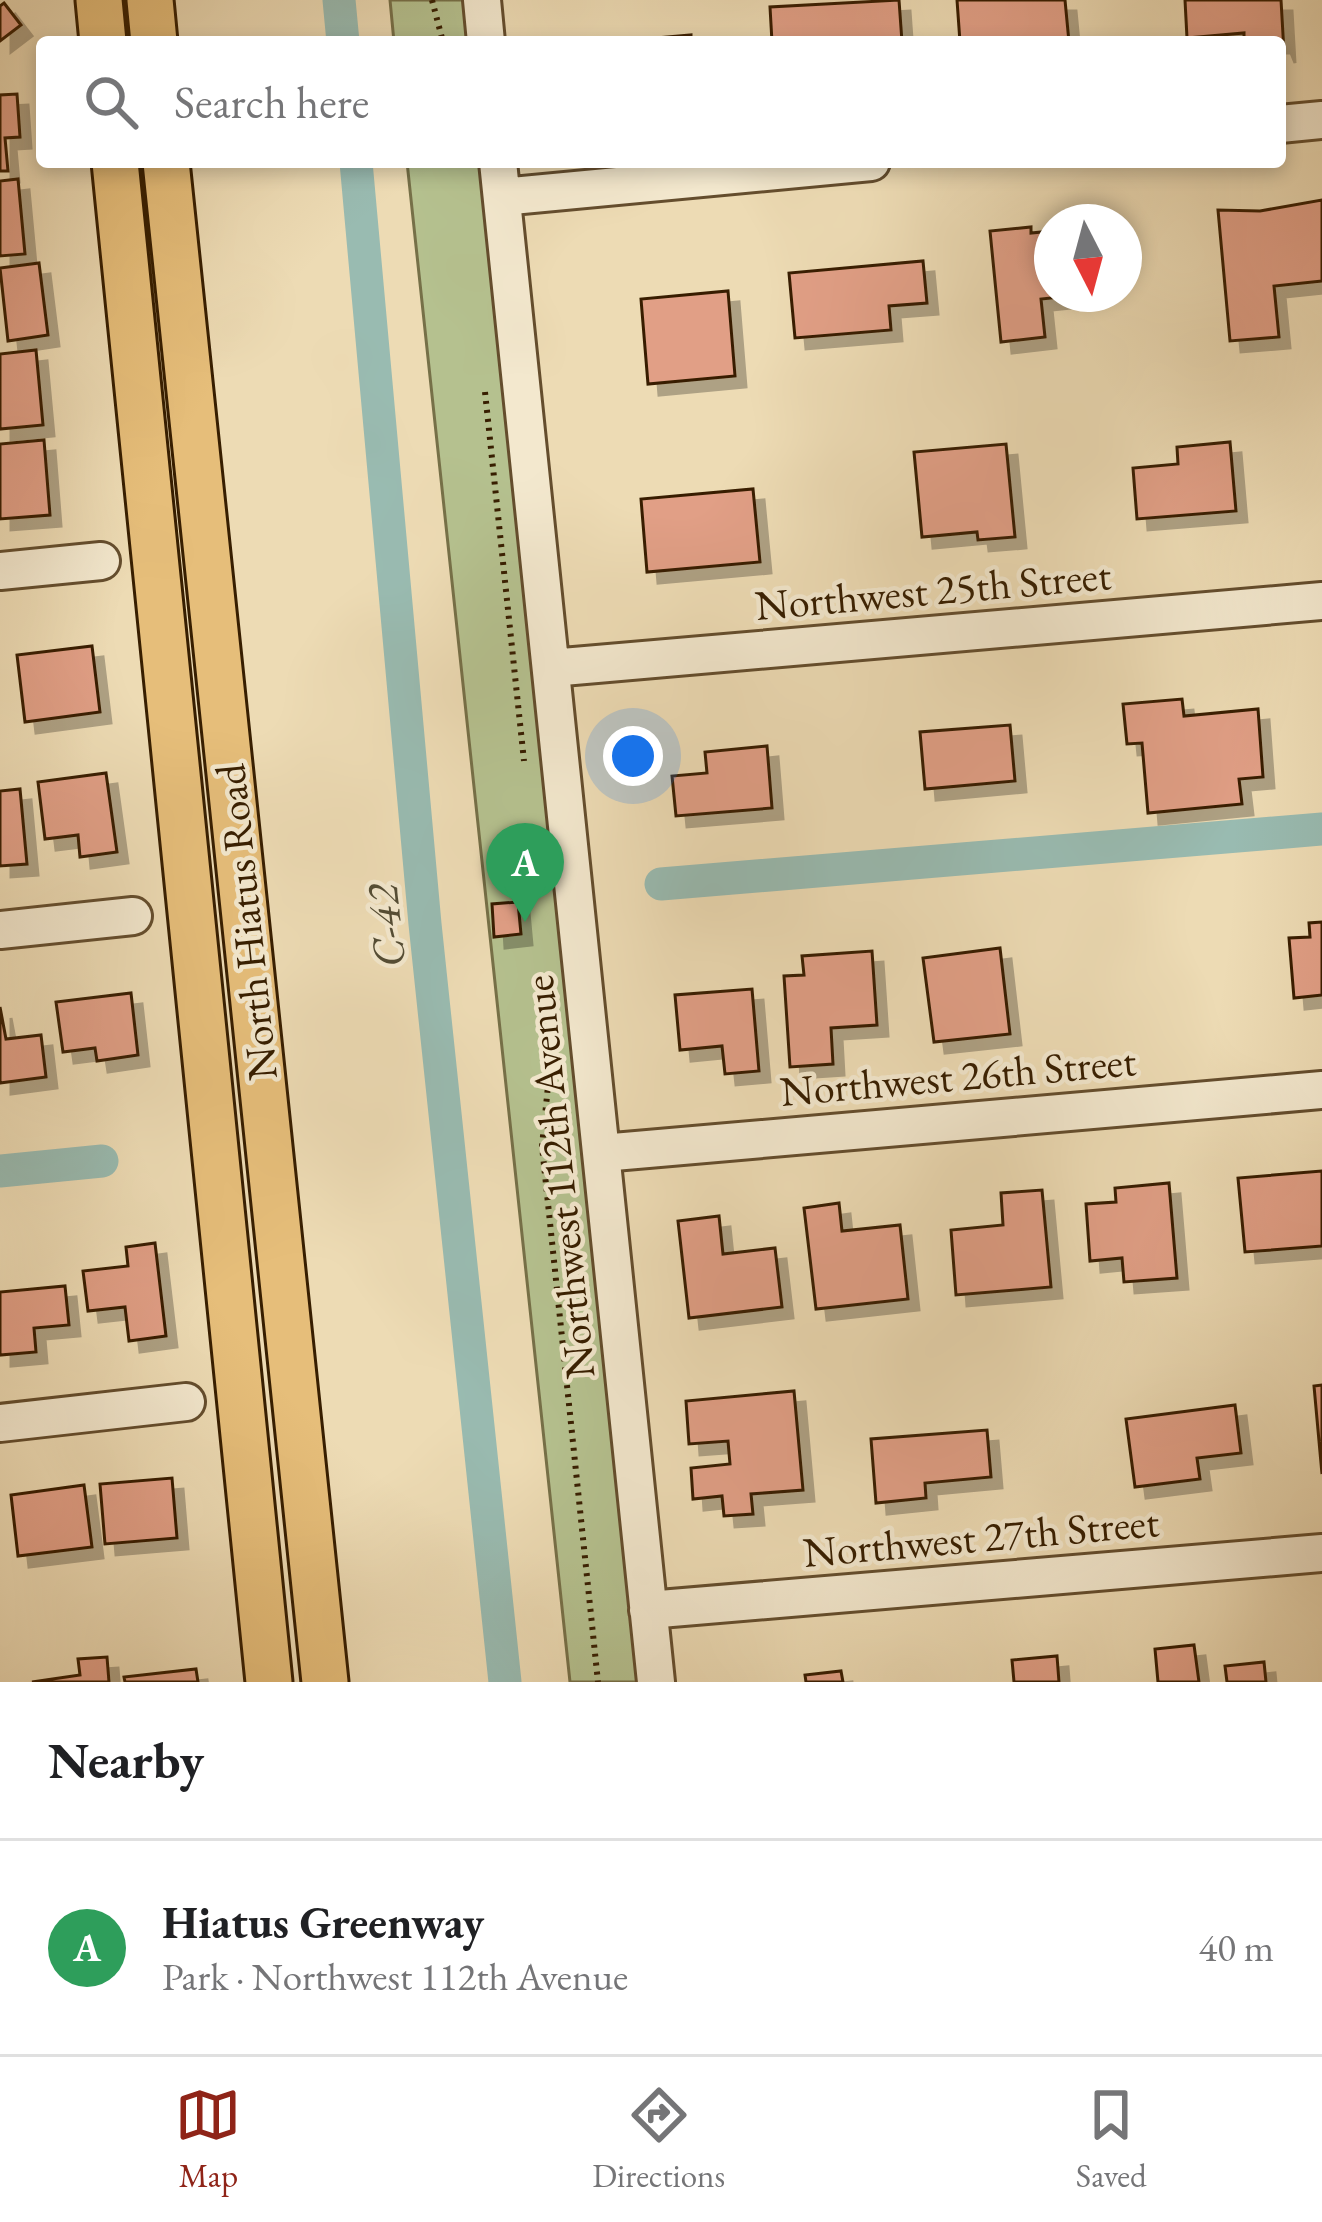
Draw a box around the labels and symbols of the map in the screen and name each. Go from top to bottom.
north arrow [1034,204,1142,312]
street label: Northwest 25th Street [753,547,1113,633]
your location [603,726,663,786]
street label: North Hiatus Road [202,760,290,1083]
pin: A [486,823,564,922]
water label: C-42 [352,880,418,971]
street label: Northwest 112th Avenue [510,973,608,1381]
street label: Northwest 26th Street [778,1033,1138,1119]
street label: Northwest 27th Street [801,1494,1161,1580]

